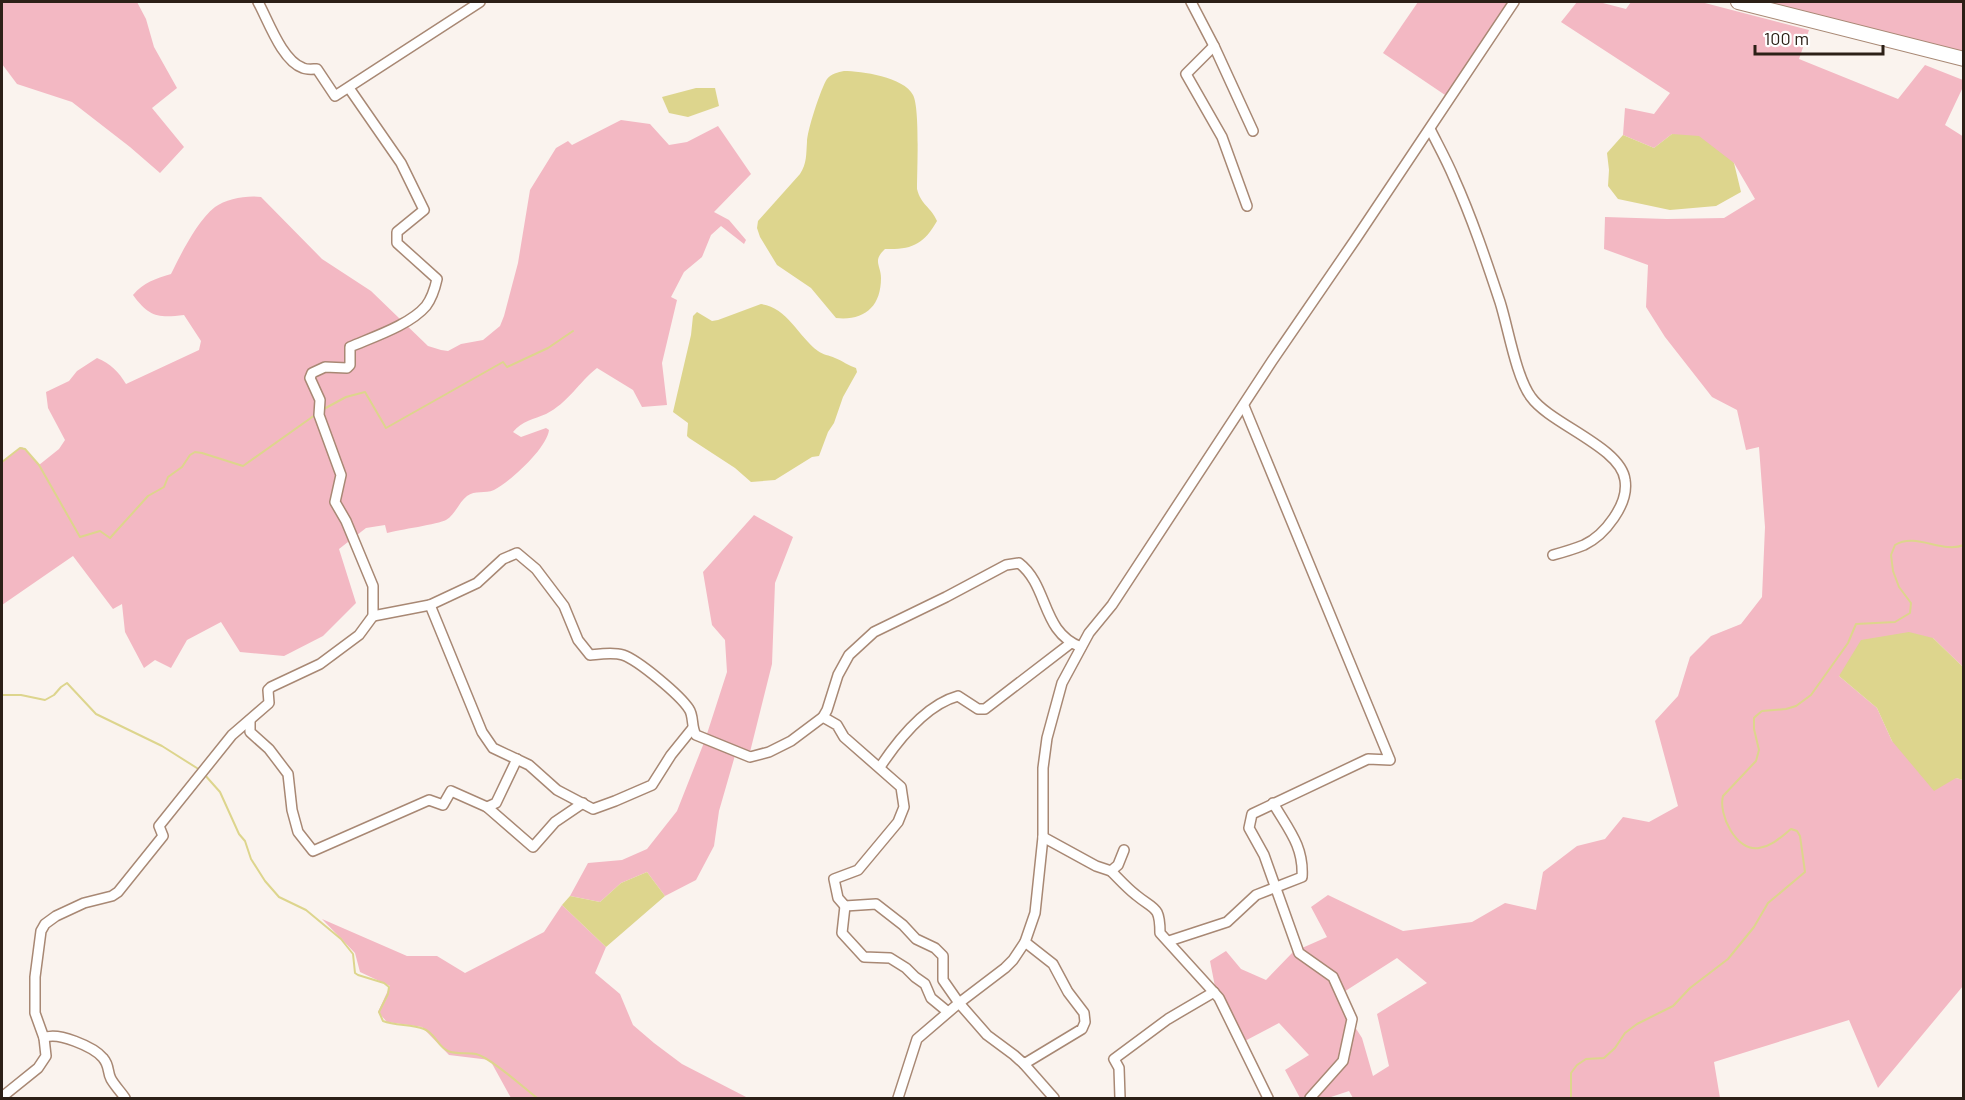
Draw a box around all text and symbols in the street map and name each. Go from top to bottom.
scale bar [1755,18,1882,56]
text: 100 m [1764,27,1809,49]

